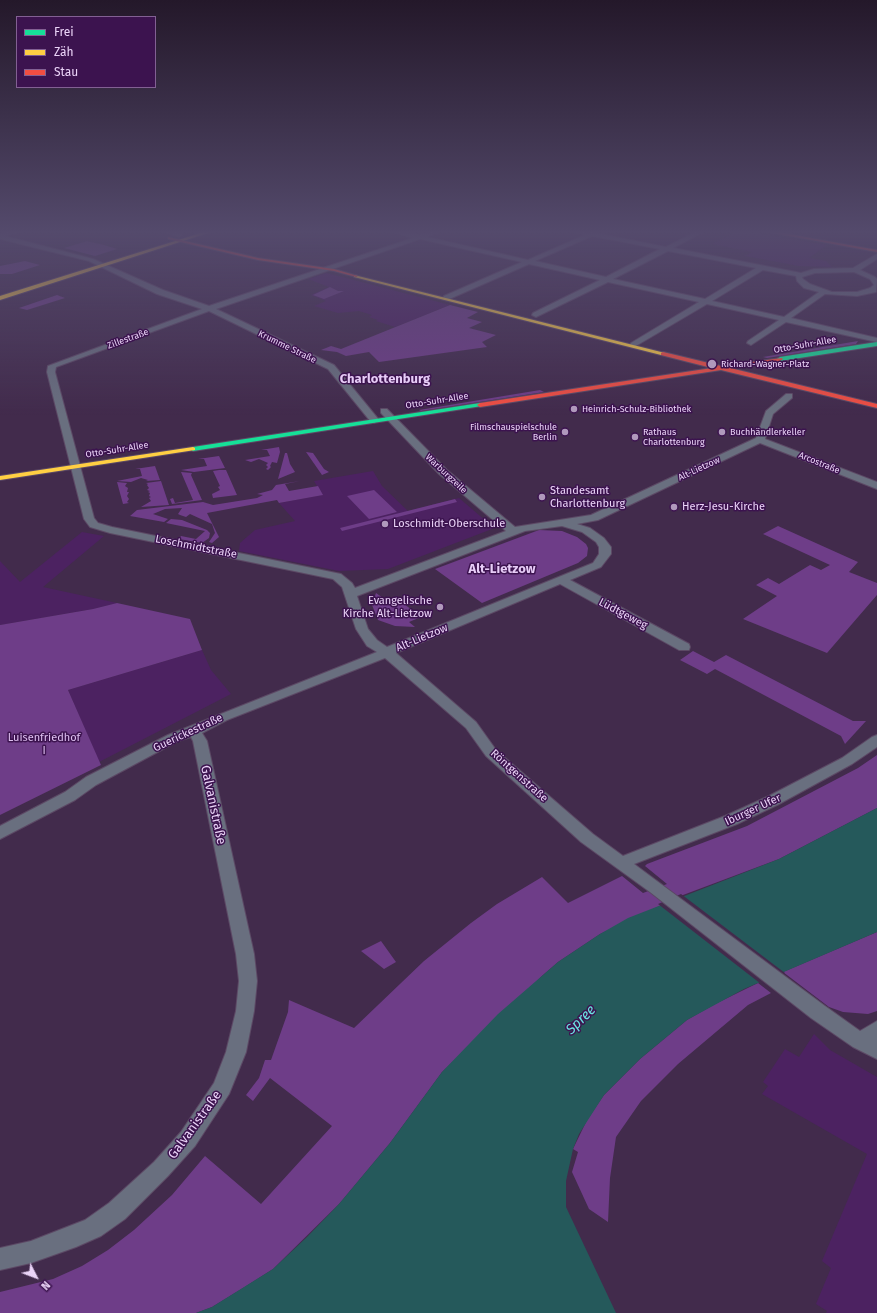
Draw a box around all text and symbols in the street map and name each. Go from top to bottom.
legend [16,16,156,88]
text: Frei [54,25,74,39]
text: Zäh [54,45,74,59]
text: Stau [54,65,78,79]
street label: Zillestraße [106,327,150,351]
street label: Krumme Straße [256,328,318,366]
street label: Otto-Suhr-Allee [773,334,837,356]
marker: Richard-Wagner-Platz [706,358,718,370]
place label: Richard-Wagner-Platz [721,359,809,369]
district label: Charlottenburg [340,371,430,387]
street label: Otto-Suhr-Allee [405,391,469,411]
marker: Heinrich-Schulz-Bibliothek [569,404,579,414]
place label: Heinrich-Schulz-Bibliothek [582,404,691,414]
place label: Filmschauspielschule Berlin [470,422,557,443]
marker: Filmschauspielschule Berlin [560,427,570,437]
place label: Rathaus Charlottenburg [643,427,705,448]
marker: Buchhändlerkeller [717,427,727,437]
place label: Buchhändlerkeller [730,427,805,437]
marker: Rathaus Charlottenburg [630,432,640,442]
street label: Otto-Suhr-Allee [85,440,149,460]
street label: Arcostraße [797,450,841,476]
street label: Warburgzeile [423,452,469,496]
street label: Alt-Lietzow [676,455,722,483]
place label: Standesamt Charlottenburg [550,484,625,510]
marker: Standesamt Charlottenburg [537,492,547,502]
place label: Herz-Jesu-Kirche [682,500,765,514]
marker: Herz-Jesu-Kirche [669,502,679,512]
place label: Loschmidt-Oberschule [393,517,505,531]
marker: Loschmidt-Oberschule [380,519,390,529]
street label: Loschmidtstraße [154,533,238,561]
district label: Alt-Lietzow [468,561,536,577]
place label: Evangelische Kirche Alt-Lietzow [343,594,432,620]
street label: Lüdtgeweg [596,596,650,632]
marker: Evangelische Kirche Alt-Lietzow [435,602,445,612]
street label: Alt-Lietzow [394,621,450,655]
street label: Guerickestraße [151,711,225,755]
park label: Luisenfriedhof I [8,731,80,757]
street label: Röntgenstraße [488,747,550,805]
street label: Galvanistraße [197,764,229,846]
street label: Iburger Ufer [723,791,783,829]
water label: Spree [563,1002,599,1038]
street label: Galvanistraße [165,1088,225,1162]
north arrow [16,1257,56,1297]
text: N [38,1278,53,1292]

